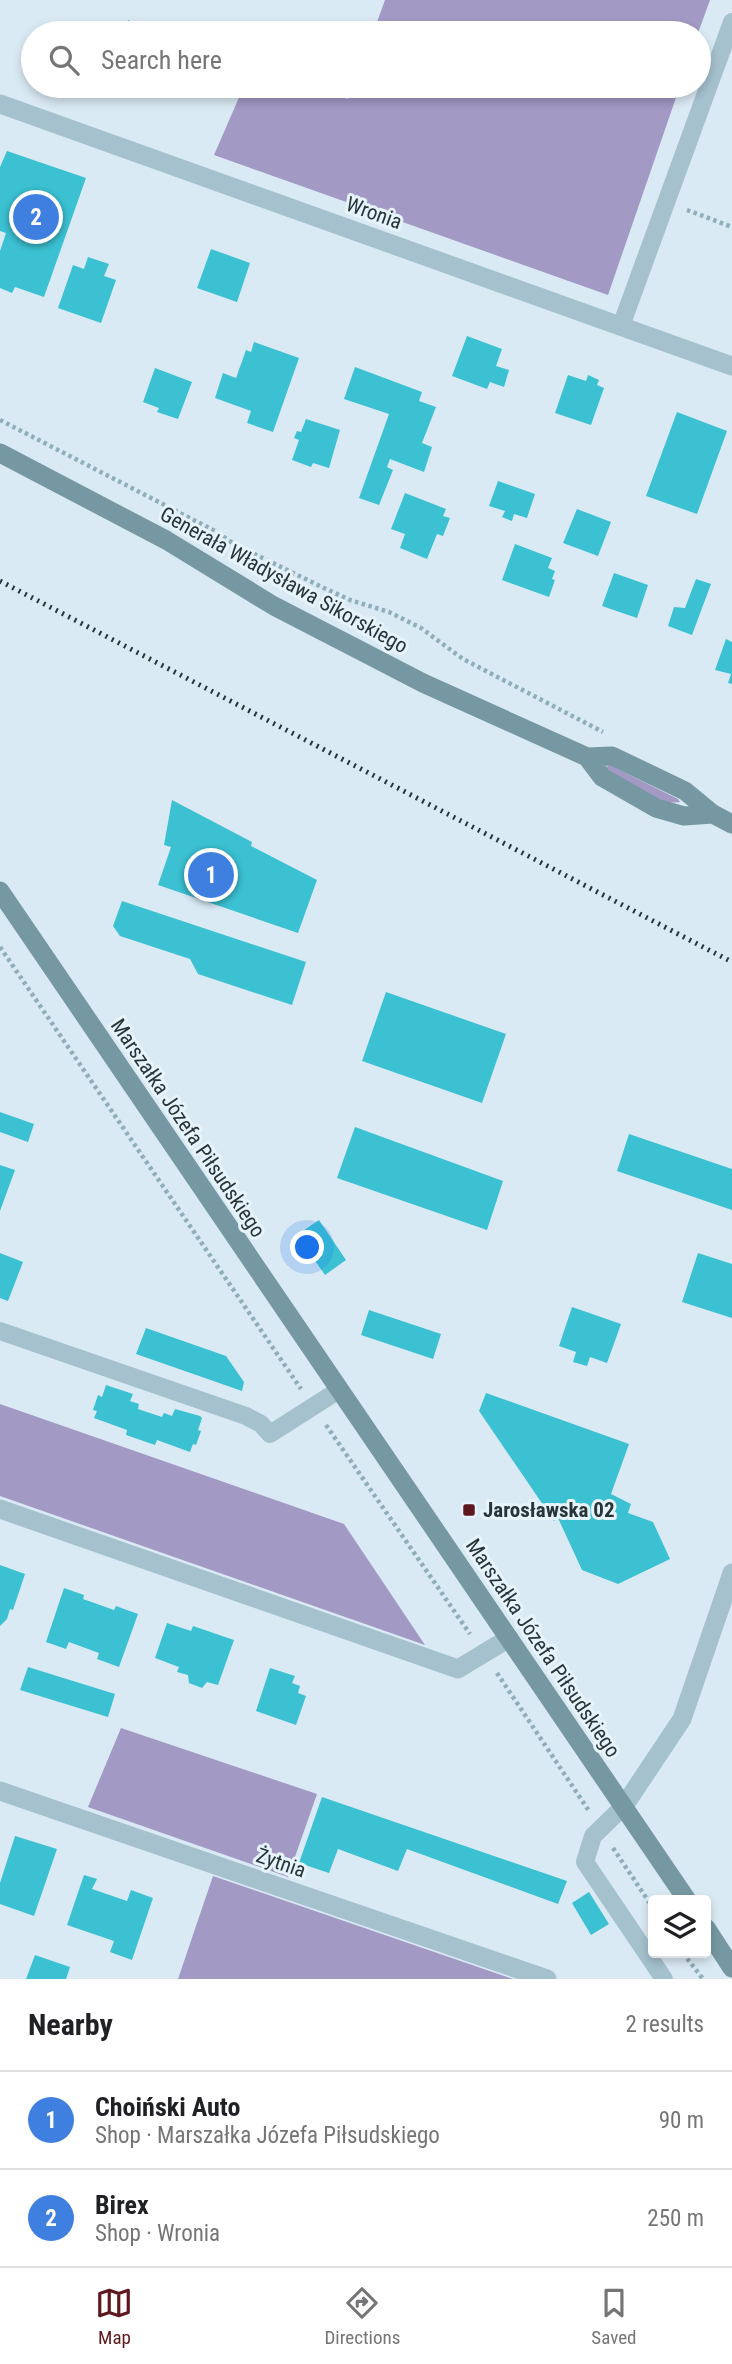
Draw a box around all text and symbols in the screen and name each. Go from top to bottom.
search box [21,21,711,98]
icon: search [45,41,83,79]
text: Search here [101,45,222,75]
pin: 2 [13,191,59,243]
street label: Wronia [343,192,405,234]
street label: Generała Władysława Sikorskiego [156,502,412,658]
pin: 1 [188,849,234,901]
street label: Marszałka Józefa Piłsudskiego [106,1014,270,1242]
your location [290,1230,324,1264]
place label: Jarosławska 02 [483,1498,615,1522]
marker: Jarosławska 02 [461,1502,477,1518]
street label: Marszałka Józefa Piłsudskiego [461,1534,625,1762]
street label: Żytnia [253,1843,309,1883]
map controls [648,1895,711,1958]
button: layers [648,1895,711,1958]
text: Nearby [28,2007,113,2042]
text: 2 results [626,2011,704,2038]
text: Choiński Auto [95,2092,240,2122]
text: 1 [45,2107,57,2134]
text: 90 m [659,2107,704,2134]
text: Shop · Marszałka Józefa Piłsudskiego [95,2122,440,2149]
text: Birex [95,2190,149,2220]
text: 2 [45,2205,57,2232]
text: 250 m [647,2205,704,2232]
text: Shop · Wronia [95,2220,220,2247]
tab: Map [95,2284,133,2349]
tab: Directions [324,2284,400,2349]
tab: Saved [591,2284,637,2349]

